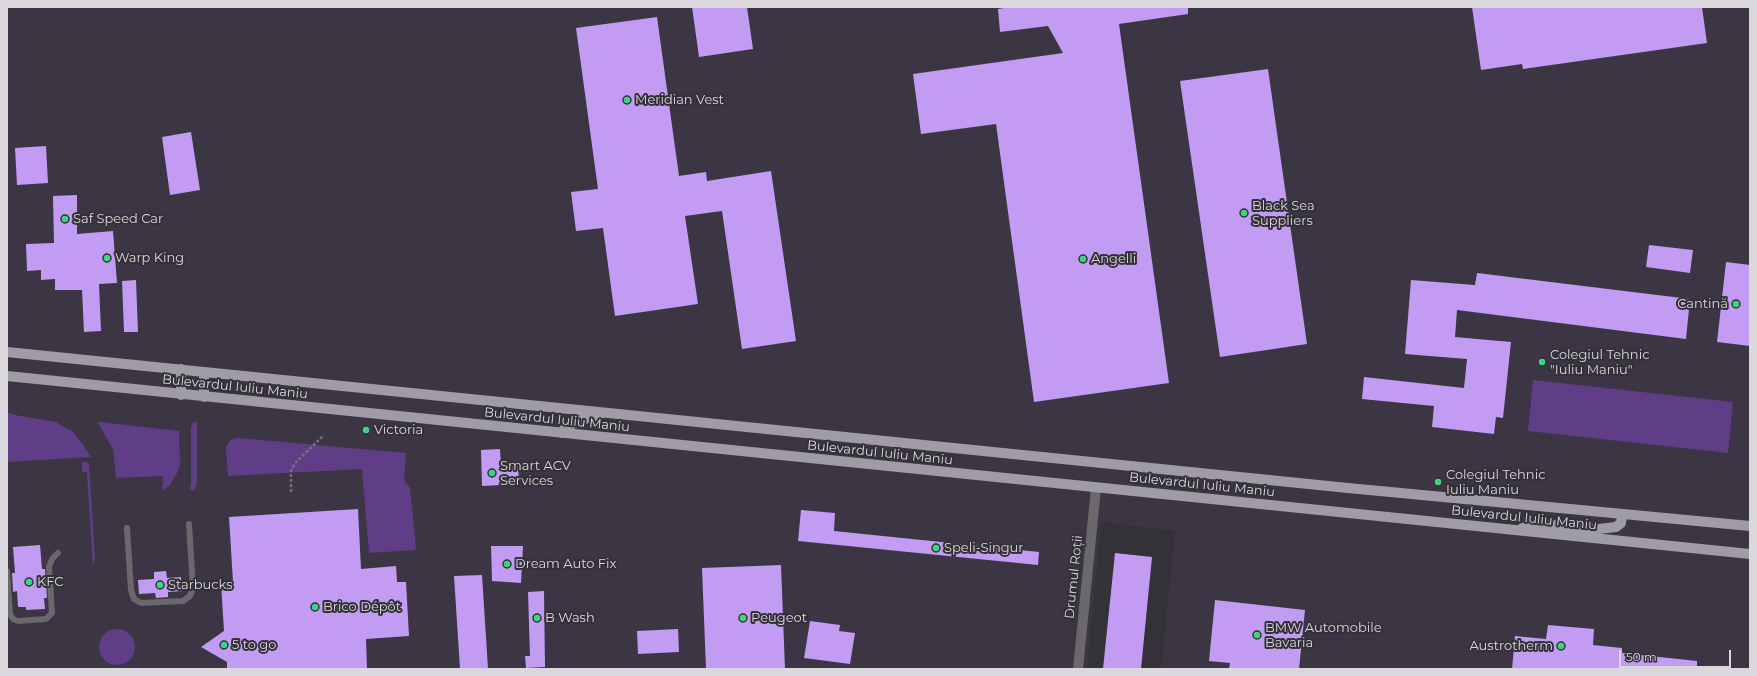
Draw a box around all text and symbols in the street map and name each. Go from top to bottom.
place label: Meridian Vest [635,92,724,108]
marker: Meridian Vest [622,95,632,105]
place label: Black Sea Suppliers [1252,198,1315,229]
marker: Black Sea Suppliers [1239,208,1249,218]
place label: Saf Speed Car [73,211,163,227]
marker: Saf Speed Car [60,214,70,224]
place label: Warp King [115,250,184,266]
place label: Angelli [1091,251,1136,267]
marker: Warp King [102,253,112,263]
marker: Angelli [1078,254,1088,264]
place label: Cantină [1677,296,1728,312]
marker: Cantină [1731,299,1741,309]
place label: Colegiul Tehnic "Iuliu Maniu" [1550,347,1649,378]
marker: Colegiul Tehnic "Iuliu Maniu" [1537,357,1547,367]
street label: Bulevardul Iuliu Maniu [161,372,309,402]
street label: Bulevardul Iuliu Maniu [483,405,631,435]
place label: Victoria [374,422,423,438]
marker: Victoria [361,425,371,435]
street label: Bulevardul Iuliu Maniu [806,438,954,468]
place label: Smart ACV Services [500,458,571,489]
place label: Colegiul Tehnic Iuliu Maniu [1446,467,1545,498]
marker: Smart ACV Services [487,468,497,478]
street label: Bulevardul Iuliu Maniu [1128,470,1276,500]
marker: Colegiul Tehnic Iuliu Maniu [1433,477,1443,487]
street label: Bulevardul Iuliu Maniu [1450,503,1598,533]
street label: Drumul Roții [1062,534,1086,620]
place label: Speli-Singur [944,540,1024,556]
marker: Speli-Singur [931,543,941,553]
place label: Dream Auto Fix [515,556,616,572]
marker: Dream Auto Fix [502,559,512,569]
place label: KFC [37,574,64,590]
marker: KFC [24,577,34,587]
place label: Starbucks [168,577,232,593]
marker: Starbucks [155,580,165,590]
place label: Brico Dépôt [323,599,401,615]
marker: Brico Dépôt [310,602,320,612]
place label: B Wash [545,610,595,626]
place label: Peugeot [751,610,807,626]
marker: B Wash [532,613,542,623]
marker: Peugeot [738,613,748,623]
place label: BMW Automobile Bavaria [1265,620,1382,651]
marker: BMW Automobile Bavaria [1252,630,1262,640]
place label: 5 to go [232,637,276,653]
place label: Austrotherm [1469,638,1553,654]
marker: 5 to go [219,640,229,650]
marker: Austrotherm [1556,641,1566,651]
scale bar [1621,642,1733,668]
text: 50 m [1626,649,1657,664]

